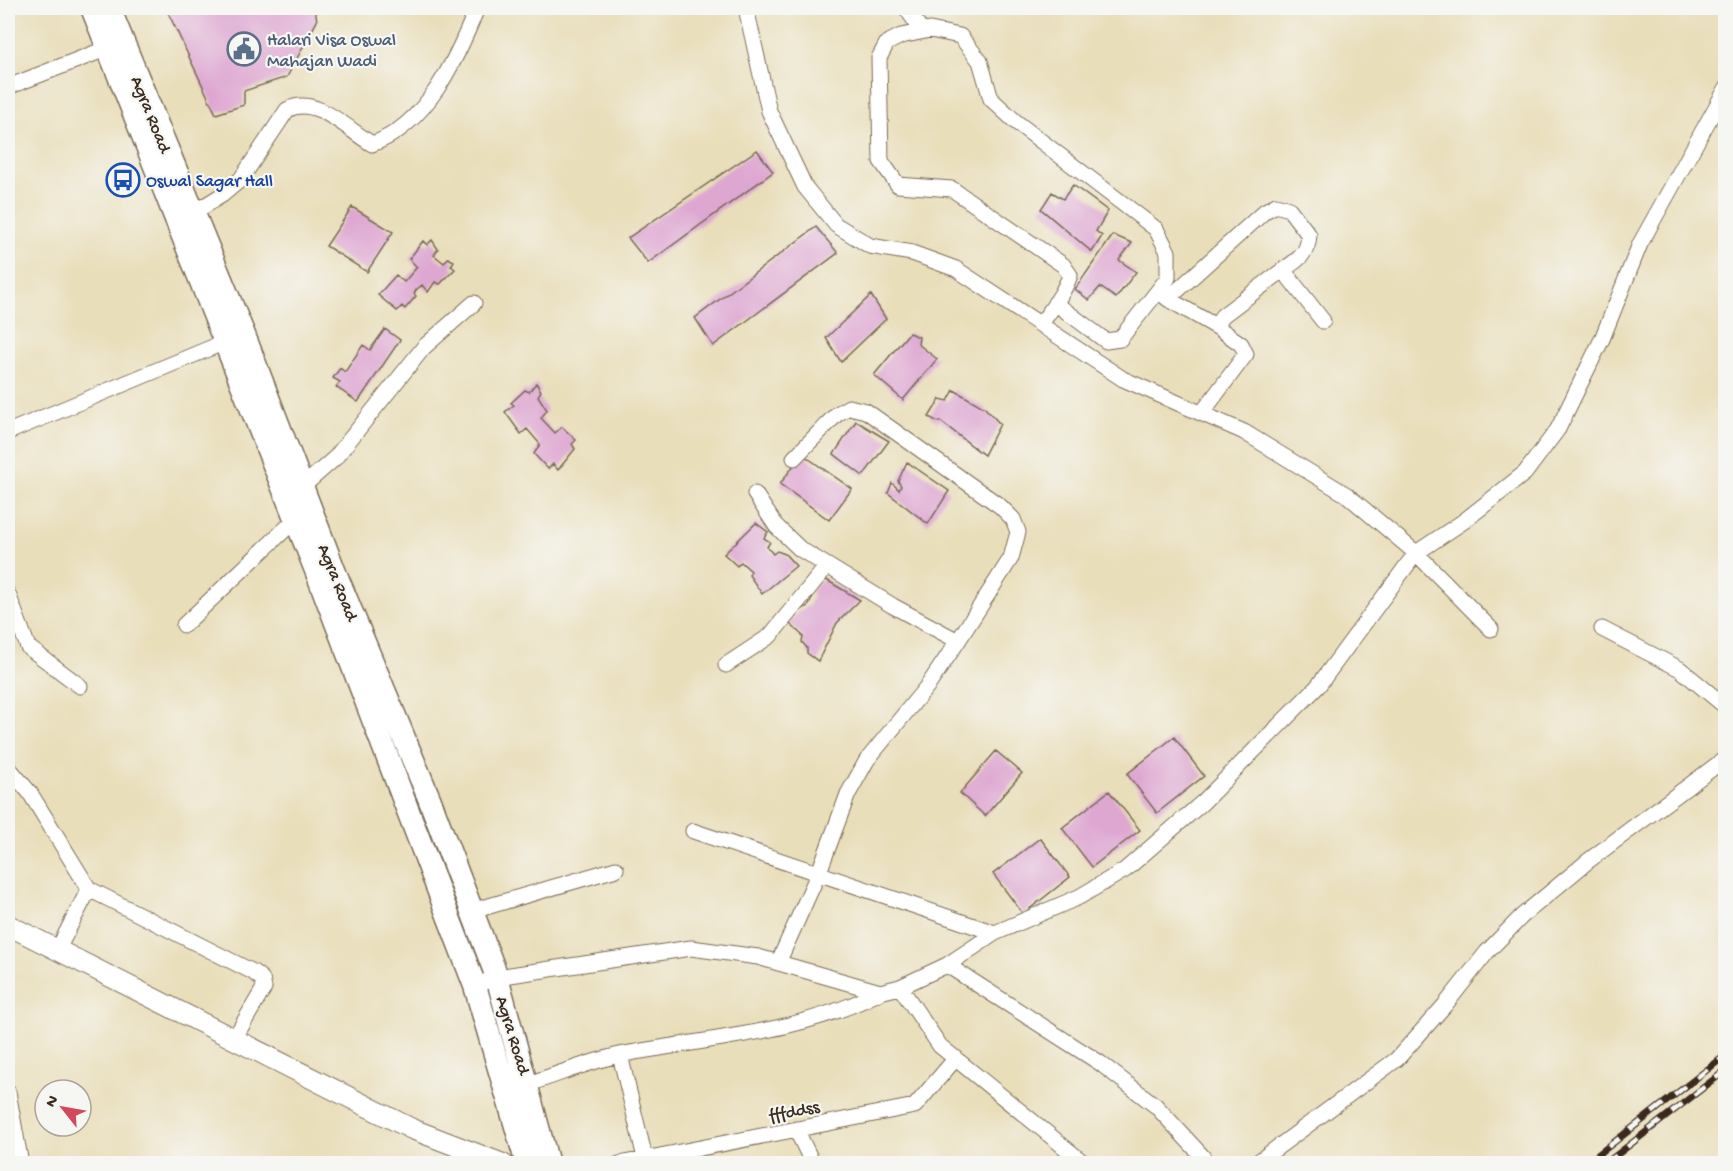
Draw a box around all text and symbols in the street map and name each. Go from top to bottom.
public building icon: Halari Visa Oswal Mahajan Wadi [226,31,262,67]
place label: Halari Visa Oswal Mahajan Wadi [267,31,396,73]
street label: Agra Road [125,74,175,158]
bus stop icon: Oswal Sagar Hall [105,162,141,198]
place label: Oswal Sagar Hall [146,172,273,193]
street label: Agra Road [312,542,362,626]
street label: Agra Road [490,994,534,1079]
north arrow [33,1078,93,1138]
text: N [42,1092,64,1111]
street label: fffddss [767,1097,823,1128]

